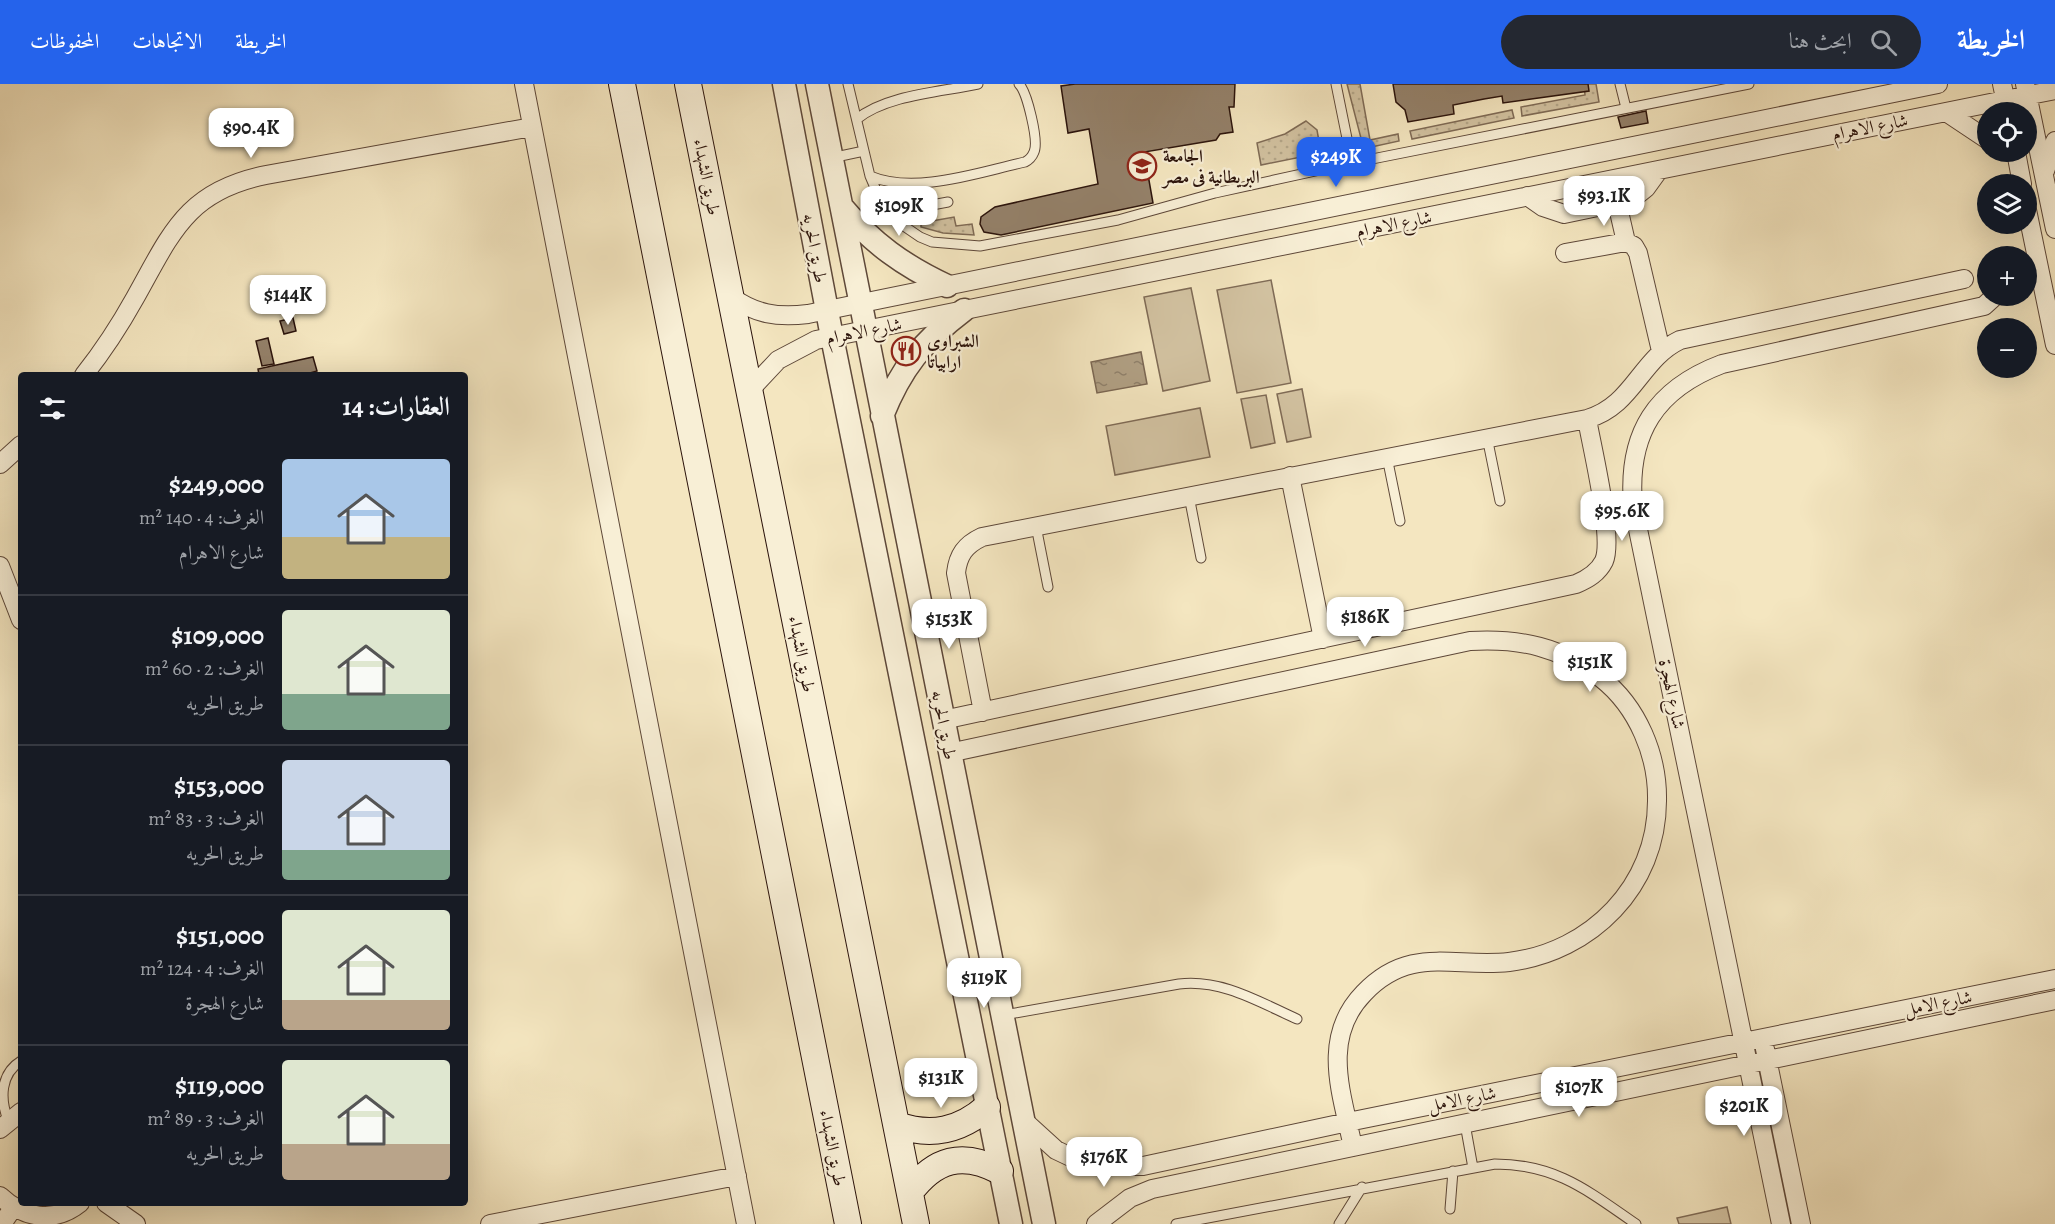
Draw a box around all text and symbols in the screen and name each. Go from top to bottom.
search box [1501,15,1921,69]
text: الخريطة [1957,21,2025,59]
text: ابحث هنا [1789,26,1852,56]
icon: search [1867,26,1900,59]
text: المحفوظات [30,27,99,55]
text: الاتجاهات [132,27,202,55]
text: الخريطة [235,27,286,55]
map controls [1977,102,2037,378]
button: locate [1977,102,2037,162]
pin: $90.4K [202,108,300,159]
street label: شارع الاهرام [1830,108,1911,150]
text: $90.4K [223,114,279,141]
street label: طريق الشهداء [688,136,726,218]
pin: $249K [1294,137,1378,188]
text: $249K [1311,143,1361,170]
place label: الجامعة البريطانية فى مصر [1161,144,1260,189]
school or university icon: الجامعة البريطانية فى مصر [1126,150,1158,182]
button: layers [1977,174,2037,234]
pin: $93.1K [1555,176,1653,227]
text: $93.1K [1578,182,1630,209]
pin: $109K [857,186,941,237]
text: $109K [875,192,923,219]
street label: شارع الاهرام [1354,205,1435,247]
street label: طريق الحريه [797,211,833,285]
button: + [1977,246,2037,306]
pin: $144K [246,275,330,326]
text: $144K [264,281,312,308]
street label: شارع الاهرام [824,312,905,354]
button: − [1977,318,2037,378]
place label: الشبراوى ارابياتا [927,329,979,374]
restaurant icon: الشبراوى ارابياتا [890,335,922,367]
text: العقارات: 14 [342,389,450,424]
icon: filters [36,392,69,425]
text: $249,000 [169,467,264,502]
icon: home [330,483,402,555]
pin: $95.6K [1573,491,1671,542]
text: $95.6K [1594,497,1650,524]
text: الغرف: 4 · 140 m² [139,504,264,531]
text: شارع الاهرام [179,539,264,566]
pin: $186K [1323,597,1407,648]
pin: $153K [907,599,991,650]
text: $186K [1341,603,1389,630]
text: $153K [926,605,972,632]
street label: طريق الشهداء [783,613,821,695]
text: $109,000 [171,618,264,653]
icon: home [330,634,402,706]
pin: $151K [1548,642,1632,693]
text: $151K [1567,648,1613,675]
text: الغرف: 2 · 60 m² [145,655,264,682]
street label: شارع الهجرة [1650,657,1691,732]
street label: طريق الحريه [926,688,962,762]
text: طريق الحريه [186,690,264,717]
text: $153,000 [174,768,264,803]
icon: home [330,784,402,856]
text: الغرف: 3 · 83 m² [148,805,264,832]
text: طريق الحريه [186,840,264,867]
text: $151,000 [176,918,264,953]
icon: home [330,934,402,1006]
text: الغرف: 4 · 124 m² [140,955,264,982]
pin: $119K [942,958,1026,1009]
text: $119K [961,964,1007,991]
street label: شارع الامل [1902,985,1975,1024]
text: شارع الهجرة [185,990,264,1017]
pin: $131K [899,1058,983,1109]
text: $131K [918,1064,964,1091]
pin: $107K [1537,1067,1621,1118]
text: $119,000 [175,1068,264,1103]
text: $107K [1555,1073,1603,1100]
street label: شارع الامل [1426,1081,1499,1120]
icon: home [330,1084,402,1156]
pin: $201K [1702,1086,1786,1137]
text: $201K [1719,1092,1769,1119]
text: الغرف: 3 · 89 m² [147,1105,264,1132]
street label: طريق الشهداء [814,1107,852,1189]
pin: $176K [1062,1137,1146,1188]
text: طريق الحريه [186,1140,264,1167]
text: $176K [1080,1143,1128,1170]

